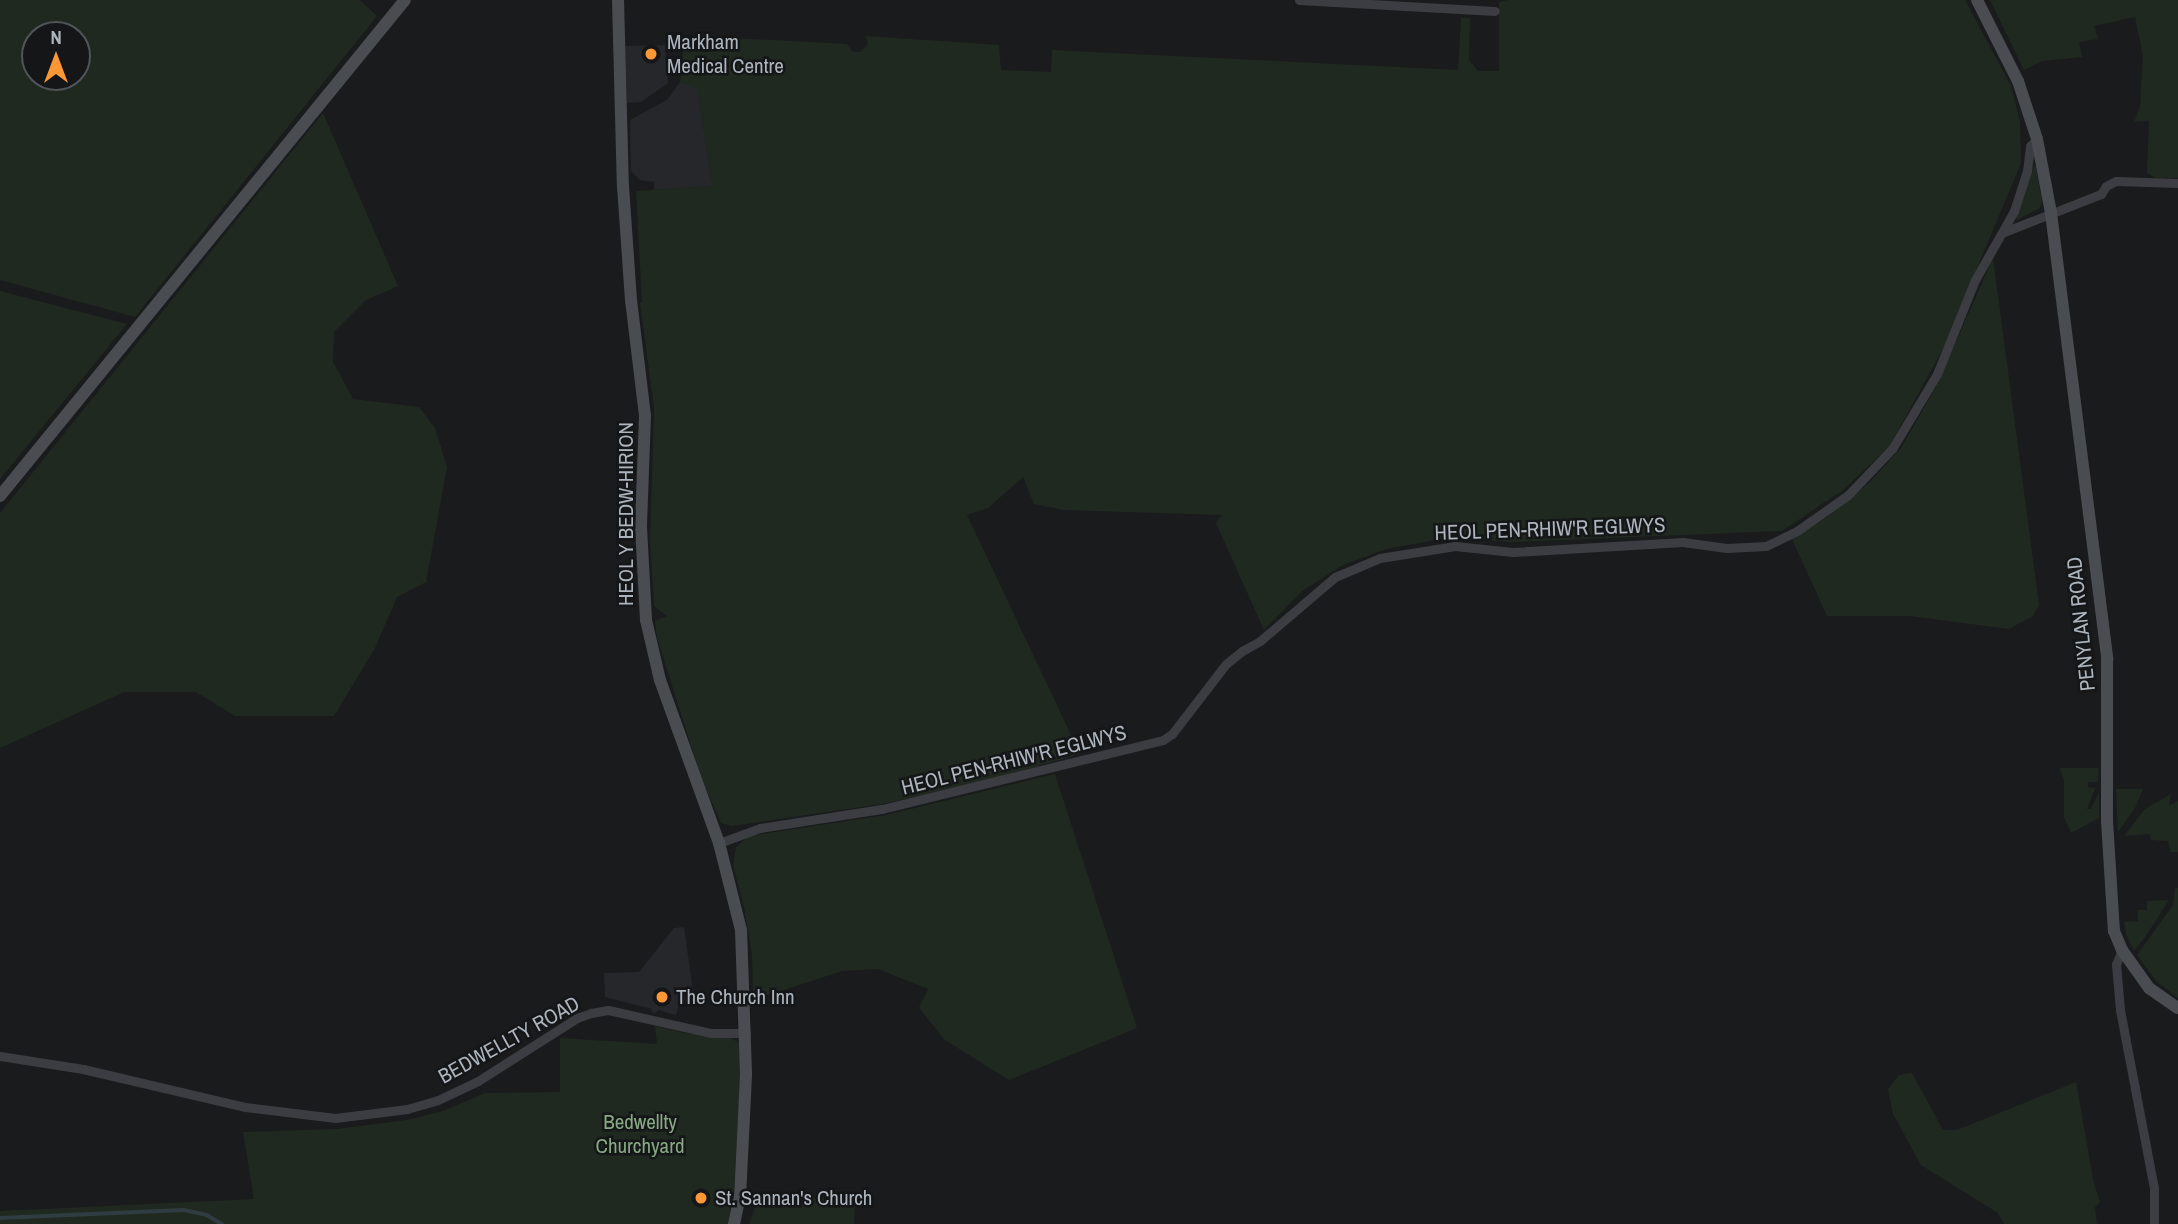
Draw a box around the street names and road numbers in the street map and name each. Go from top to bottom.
street label: HEOL Y BEDW-HIRION [613,421,639,607]
street label: HEOL PEN-RHIW'R EGLWYS [1434,512,1666,546]
street label: PENYLAN ROAD [2061,556,2101,692]
street label: HEOL PEN-RHIW'R EGLWYS [899,720,1129,800]
street label: BEDWELLTY ROAD [434,991,584,1089]

